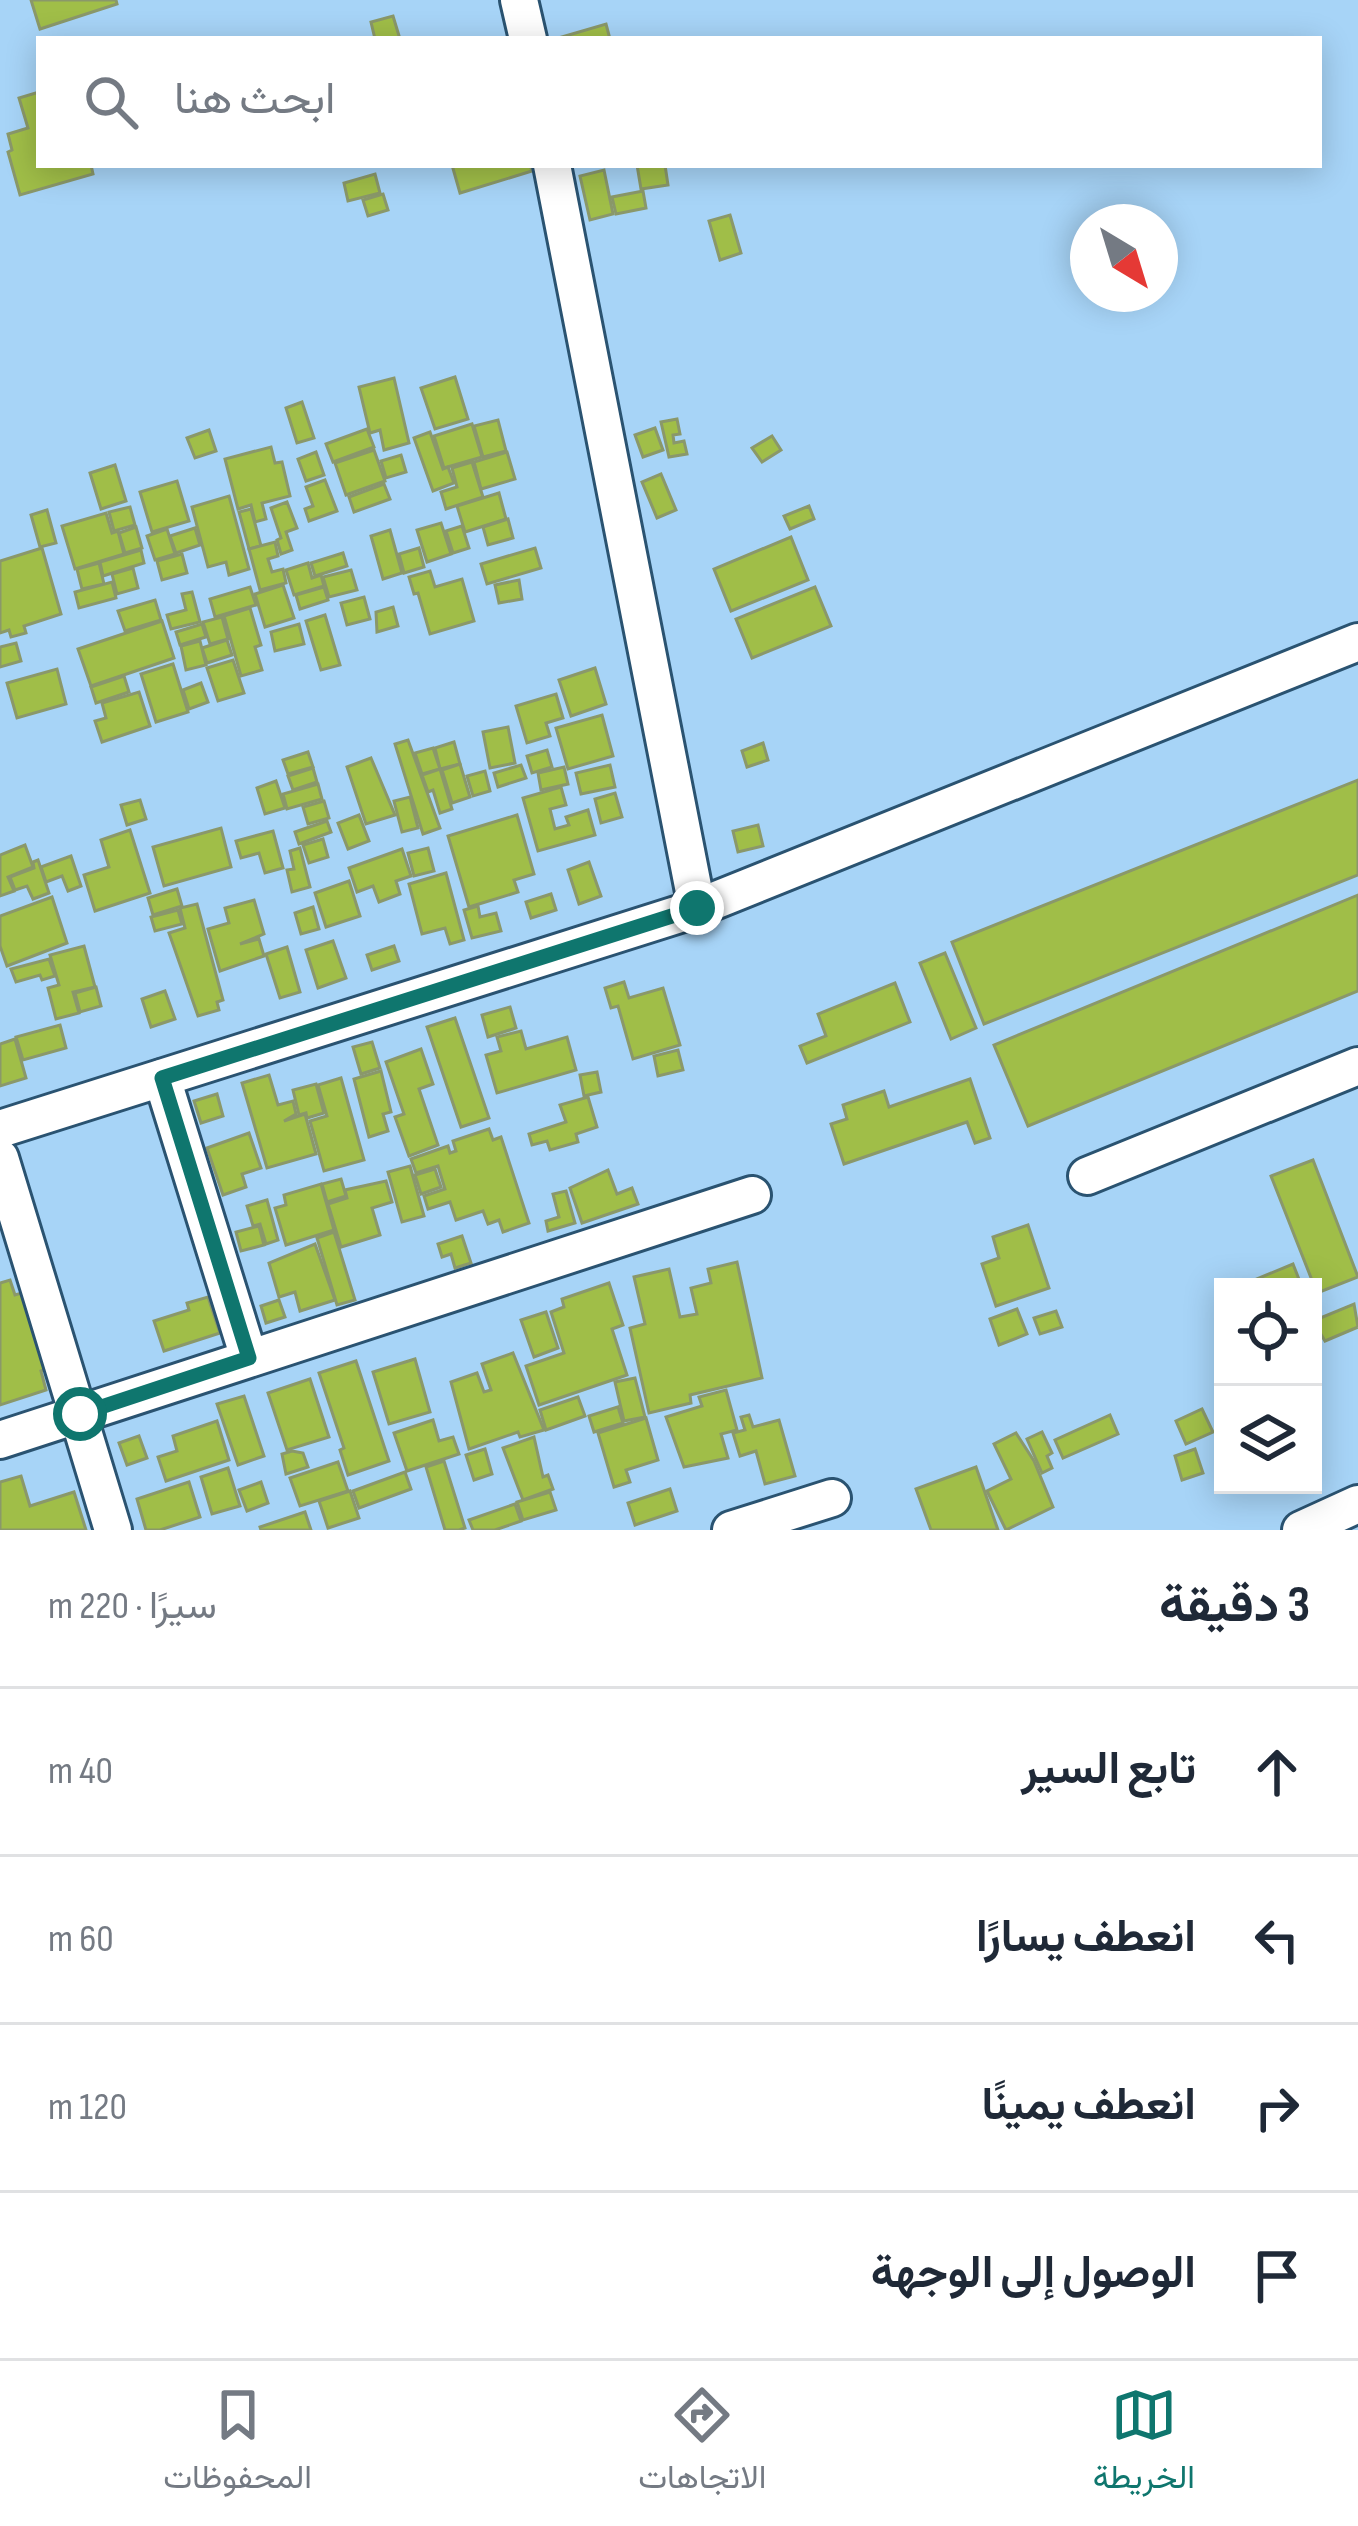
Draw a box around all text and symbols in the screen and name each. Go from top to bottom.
search box [36,36,1322,168]
icon: search [78,69,144,135]
text: ابحث هنا [174,72,336,127]
north arrow [1070,204,1178,312]
route end [670,881,724,935]
map controls [1214,1278,1322,1494]
button: locate [1214,1278,1322,1386]
button: layers [1214,1386,1322,1494]
route start [53,1387,107,1441]
text: 3 دقيقة [1159,1575,1310,1636]
text: سيرًا · 220 m [48,1583,217,1630]
icon: ahead [1244,1739,1310,1805]
text: تابع السير [1021,1742,1196,1797]
text: 40 m [48,1748,113,1795]
icon: left [1244,1907,1310,1973]
text: انعطف يسارًا [976,1910,1196,1965]
text: 60 m [48,1916,114,1963]
icon: right [1244,2075,1310,2141]
text: انعطف يمينًا [982,2078,1196,2133]
text: 120 m [48,2084,127,2131]
icon: arrive [1244,2243,1310,2309]
text: الوصول إلى الوجهة [871,2246,1196,2301]
tab: المحفوظات [163,2382,312,2506]
tab: الاتجاهات [638,2382,766,2506]
tab: الخريطة [1093,2382,1195,2506]

